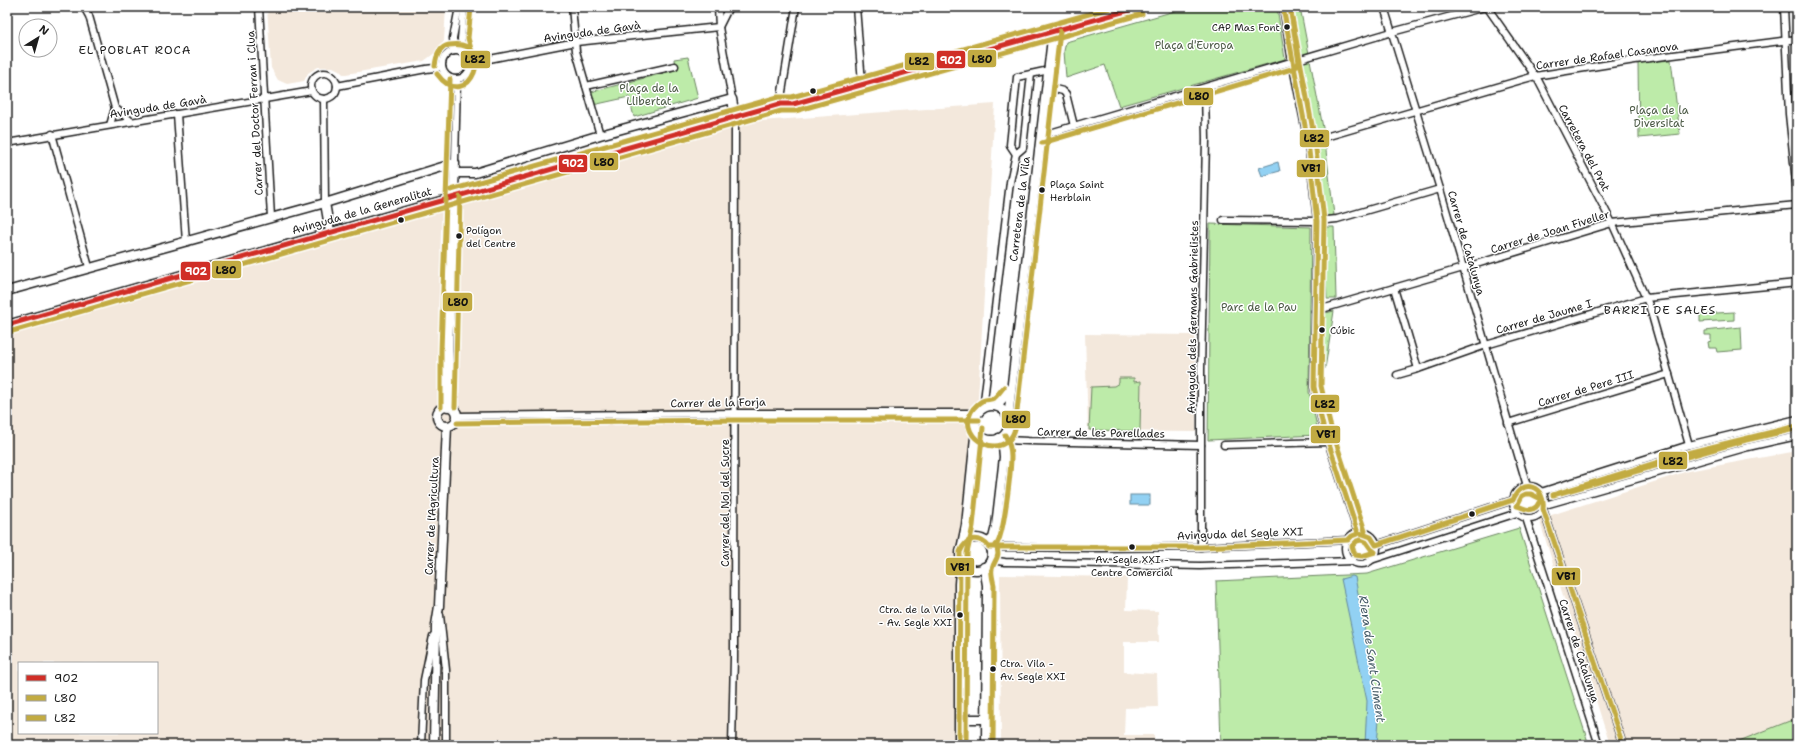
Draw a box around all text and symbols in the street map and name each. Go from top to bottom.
north arrow [18,18,58,58]
street label: Avinguda de Gavà [542,18,642,46]
place label: CAP Mas Font [1212,21,1280,34]
text: N [36,22,52,39]
marker: CAP Mas Font [1282,22,1292,32]
street label: Carrer del Doctor Ferran i Clua [243,30,267,196]
park label: Plaça d'Europa [1155,38,1233,53]
street label: Carrer de Rafael Casanova [1535,39,1679,73]
district label: EL POBLAT ROCA [79,42,191,58]
line badge: L80 [967,49,997,68]
line badge: L82 [460,50,491,69]
line badge: 902 [936,50,966,69]
text: L82 [464,52,486,67]
line badge: L82 [904,52,935,71]
text: L80 [971,52,993,67]
text: 902 [940,53,963,68]
text: L82 [908,54,930,69]
park label: Plaça de la Llibertat [619,81,679,109]
unlabelled marker [808,86,818,96]
line badge: L80 [1183,87,1214,106]
text: L80 [1188,89,1210,104]
street label: Avinguda de Gavà [108,92,208,122]
street label: Carretera del Prat [1555,102,1613,194]
park label: Plaça de la Diversitat [1629,103,1689,131]
line badge: L82 [1299,129,1330,148]
text: L82 [1303,131,1325,146]
line badge: L80 [589,152,619,171]
line badge: 902 [558,154,588,173]
text: L80 [593,155,615,170]
street label: Carretera de la Vila [1006,155,1034,262]
text: 902 [562,156,585,171]
line badge: VB1 [1296,159,1326,178]
text: VB1 [1301,161,1321,176]
place label: Plaça Saint Herblain [1050,178,1104,204]
street label: Avinguda de la Generalitat [290,184,434,238]
marker: Plaça Saint Herblain [1037,185,1047,195]
street label: Carrer de Catalunya [1444,189,1488,297]
street label: Carrer de Joan Fiveller [1489,207,1611,257]
unlabelled marker [396,215,406,225]
street label: Avinguda dels Germans Gabrielistes [1184,220,1202,414]
place label: Polígon del Centre [466,224,516,250]
marker: Polígon del Centre [454,231,464,241]
line badge: L80 [211,260,242,279]
line badge: 902 [180,261,211,281]
text: L80 [215,263,237,278]
text: 902 [185,264,208,279]
line badge: L80 [442,292,473,312]
text: L80 [447,295,469,310]
street label: Carrer de Jaume I [1494,296,1594,338]
park label: Parc de la Pau [1221,300,1297,315]
district label: BARRI DE SALES [1604,302,1716,318]
place label: Cúbic [1330,324,1355,337]
marker: Cúbic [1317,325,1327,335]
street label: Carrer de Pere III [1536,367,1636,411]
line badge: L82 [1310,394,1340,413]
street label: Carrer de la Forja [670,395,766,411]
text: L82 [1314,397,1336,412]
line badge: L80 [1001,410,1031,429]
text: L80 [1005,412,1027,427]
street label: Carrer de les Parellades [1037,424,1165,442]
line badge: VB1 [1310,425,1341,444]
text: VB1 [1316,427,1336,442]
street label: Carrer del Noi del Sucre [718,439,733,567]
line badge: L82 [1658,451,1688,470]
text: L82 [1662,454,1684,469]
street label: Carrer de l'Agricultura [421,456,443,576]
unlabelled marker [1467,509,1477,519]
street label: Avinguda del Segle XXI [1177,524,1303,544]
marker: Av. Segle XXI - Centre Comercial [1127,542,1137,552]
place label: Av. Segle XXI - Centre Comercial [1091,553,1173,579]
line badge: VB1 [945,557,975,576]
text: VB1 [950,560,970,575]
line badge: VB1 [1551,567,1581,586]
text: VB1 [1556,569,1576,584]
water label: Riera de Sant Climent [1355,594,1389,724]
street label: Carrer de Catalunya [1555,597,1603,705]
place label: Ctra. de la Vila - Av. Segle XXI [878,603,953,629]
marker: Ctra. de la Vila - Av. Segle XXI [955,610,965,620]
place label: Ctra. Vila - Av. Segle XXI [1000,657,1066,683]
legend [18,662,158,734]
marker: Ctra. Vila - Av. Segle XXI [988,664,998,674]
text: 902 [54,670,78,686]
text: L80 [54,690,77,706]
text: L82 [54,710,76,726]

